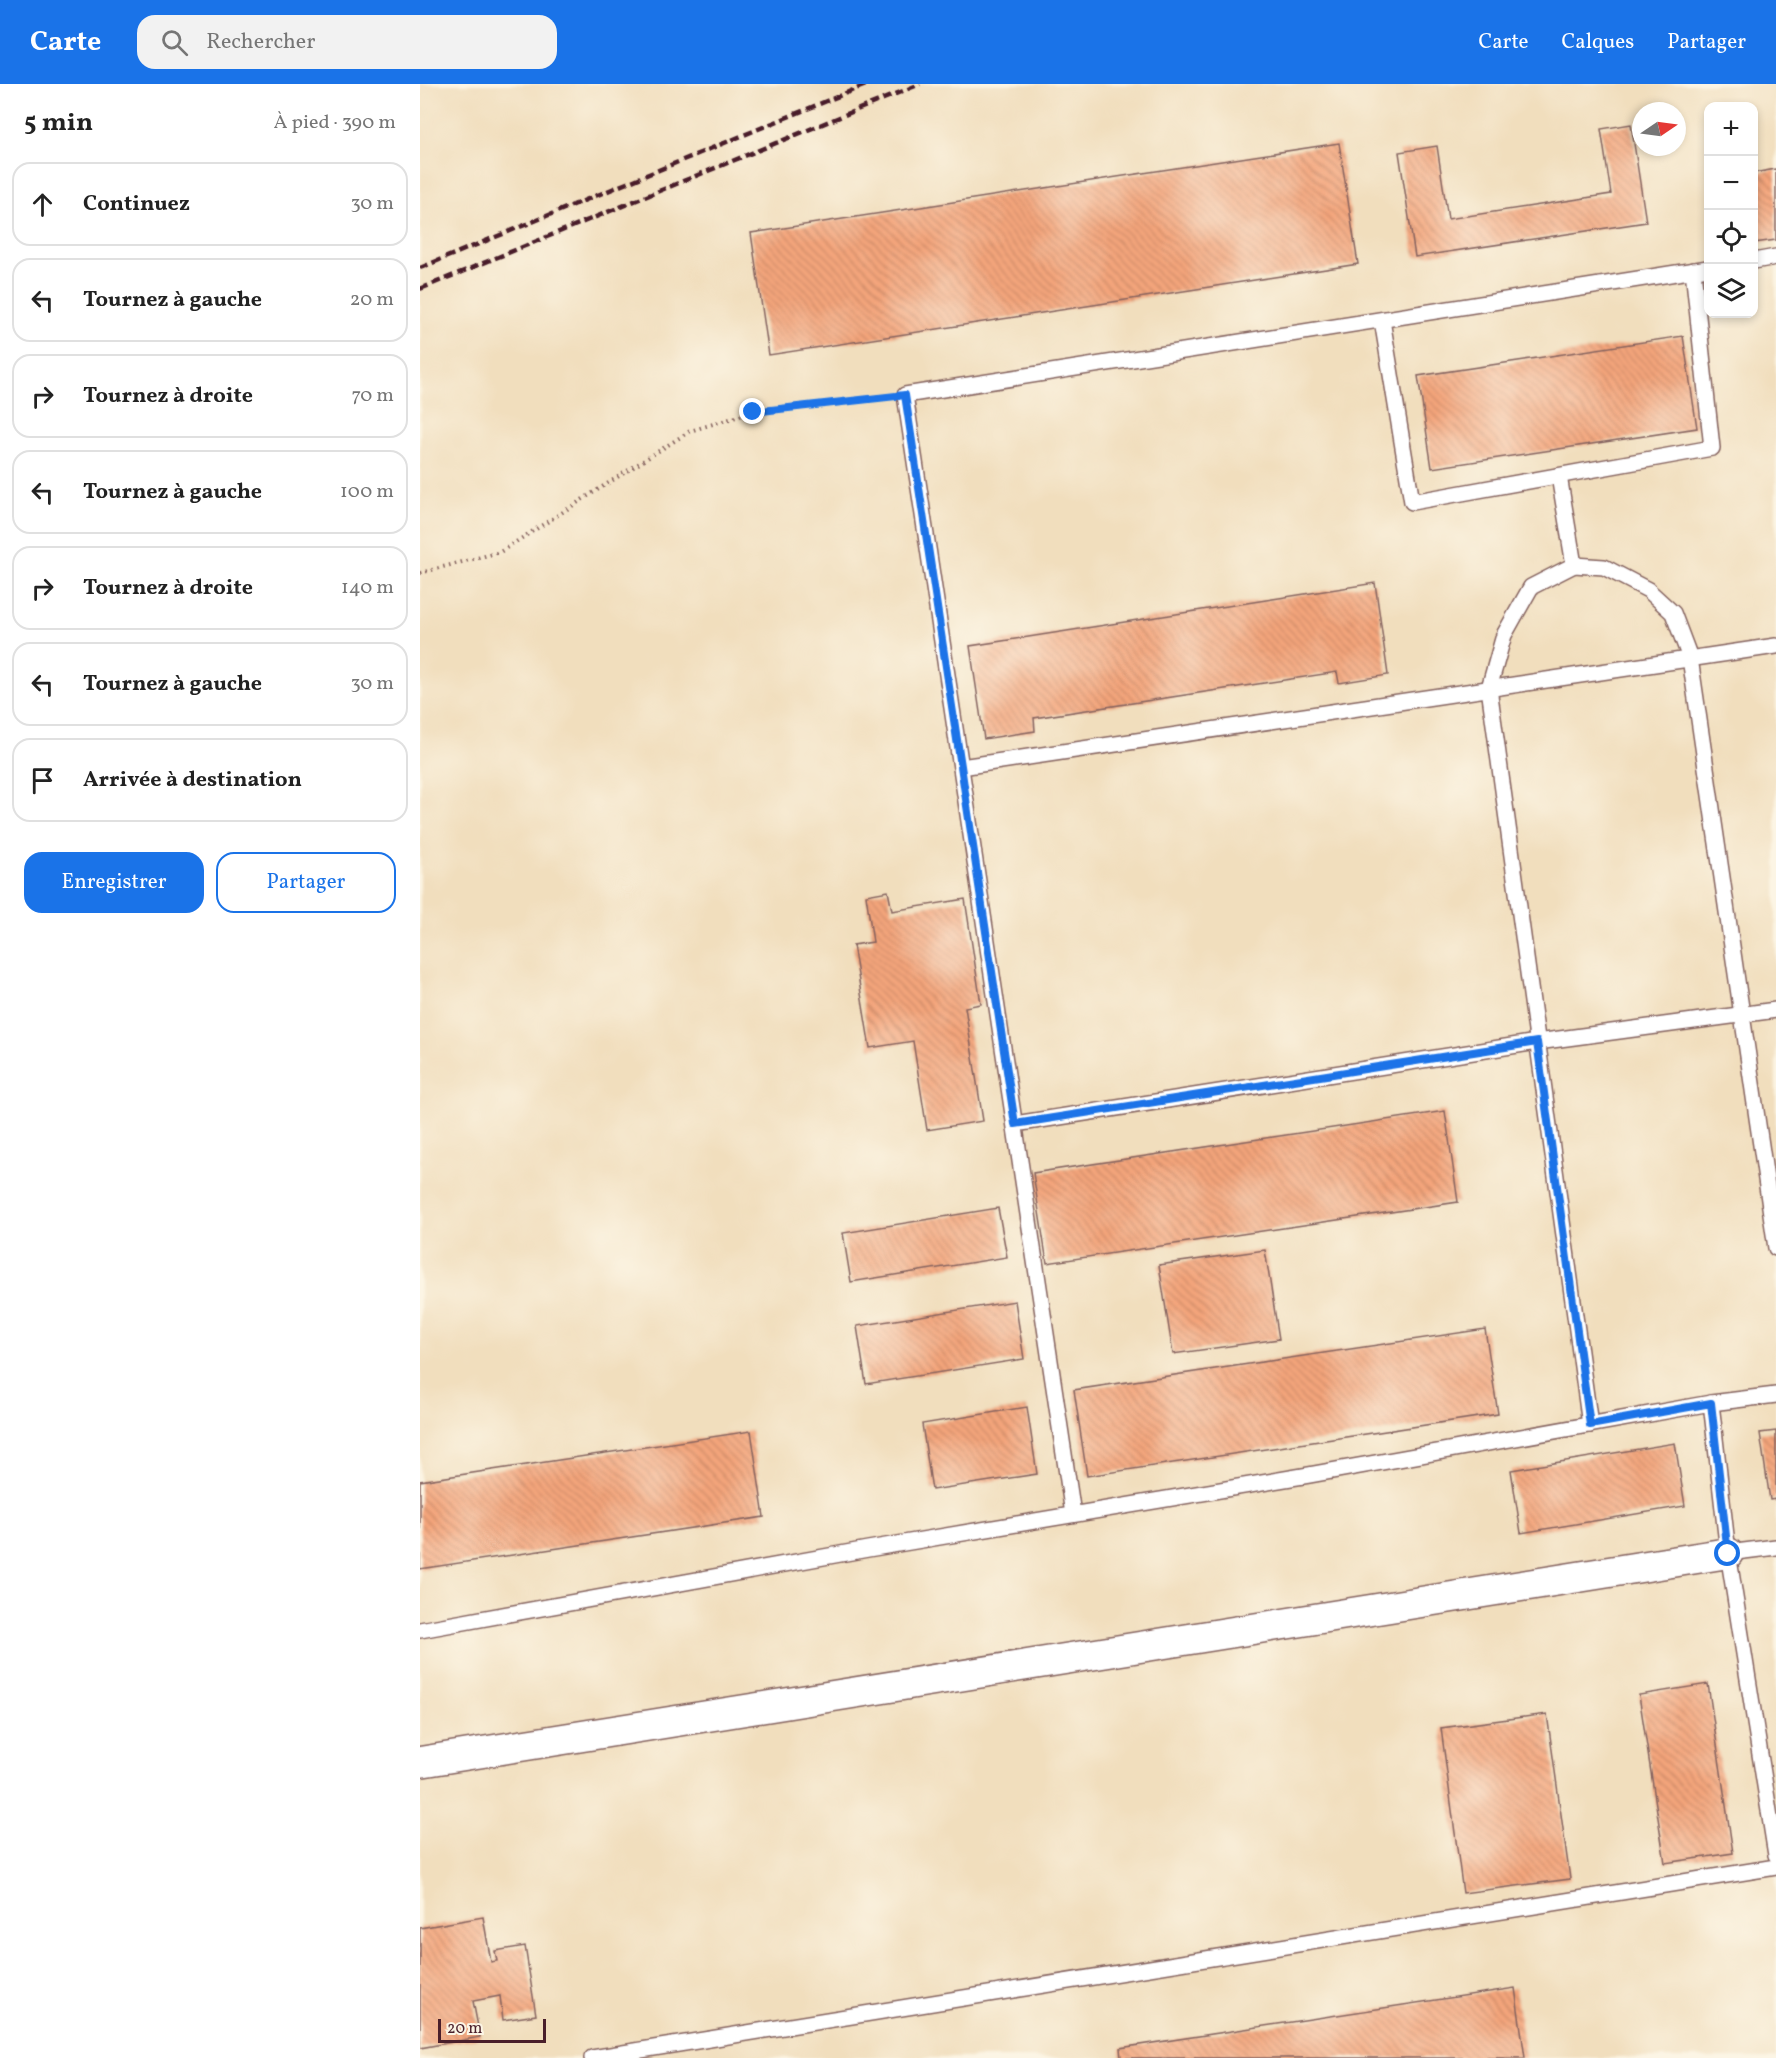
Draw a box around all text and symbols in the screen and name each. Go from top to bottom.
search box [137,15,557,69]
text: Carte [30,23,101,62]
icon: search [158,26,191,59]
text: Rechercher [206,27,315,58]
text: Carte [1478,28,1529,57]
text: Calques [1562,28,1634,57]
text: Partager [1667,28,1746,57]
north arrow [1632,102,1686,156]
map controls [1704,102,1758,318]
button: + [1704,102,1758,156]
text: 5 min [24,105,93,141]
text: À pied · 390 m [273,109,396,137]
button: − [1704,156,1758,210]
icon: ahead [26,188,59,221]
text: Continuez [83,189,190,220]
text: 30 m [350,190,394,218]
button: locate [1704,210,1758,264]
button: layers [1704,264,1758,318]
icon: left [26,284,59,317]
text: Tournez à gauche [83,285,262,316]
text: 20 m [350,286,394,314]
icon: right [26,380,59,413]
text: Tournez à droite [83,381,253,412]
text: 70 m [351,382,394,410]
route end [739,398,765,424]
icon: left [26,476,59,509]
text: Tournez à gauche [83,477,262,508]
text: 100 m [340,478,394,506]
icon: right [26,572,59,605]
text: Tournez à droite [83,573,253,604]
text: 140 m [341,574,394,602]
icon: left [26,668,59,701]
text: Tournez à gauche [83,669,262,700]
text: 30 m [350,670,394,698]
icon: arrive [26,764,59,797]
text: Arrivée à destination [83,765,302,796]
button: Enregistrer [24,852,204,913]
button: Partager [216,852,396,913]
route start [1714,1540,1740,1566]
scale bar [438,2016,546,2044]
text: 20 m [447,2018,482,2040]

